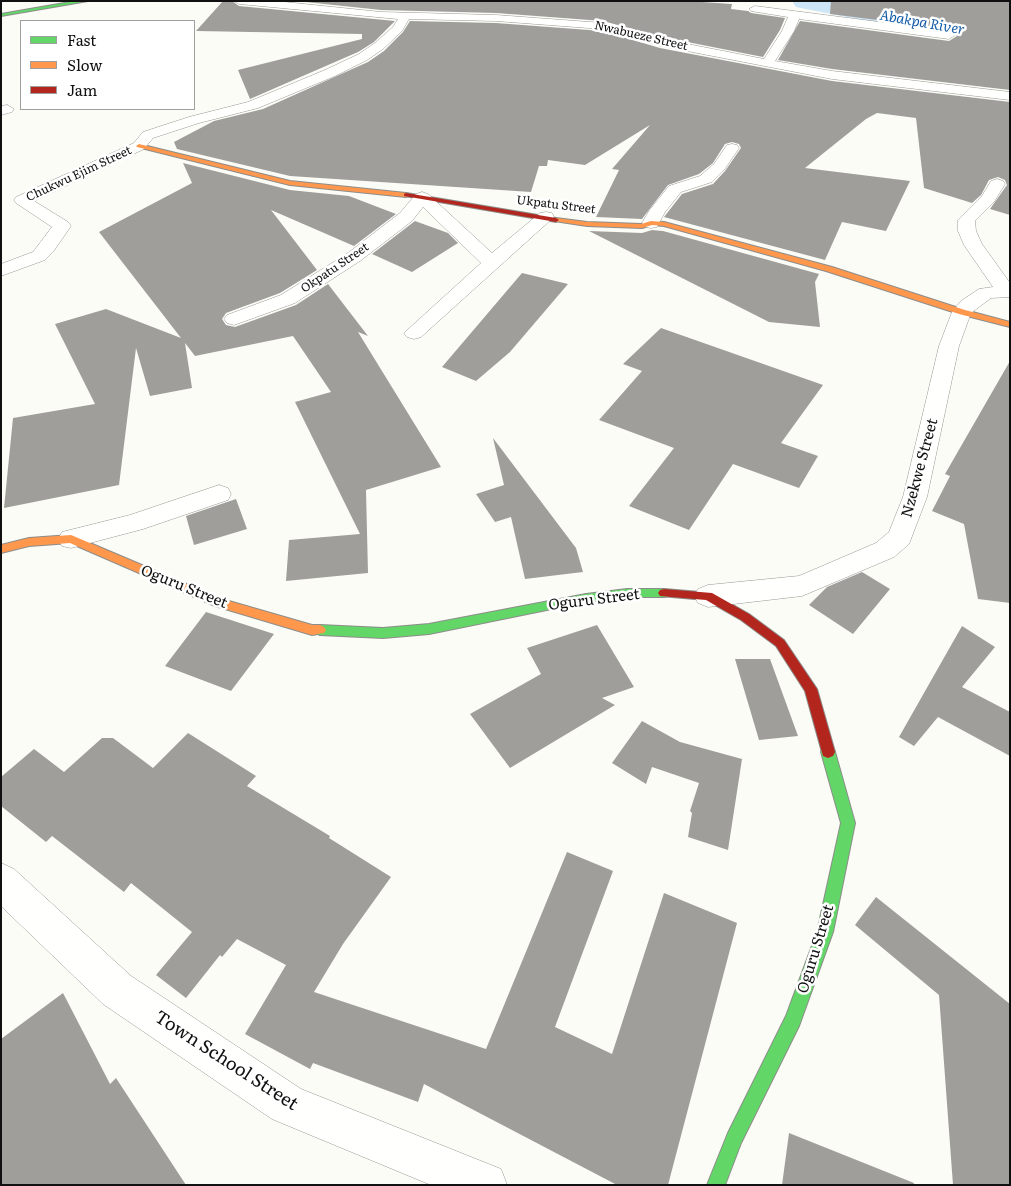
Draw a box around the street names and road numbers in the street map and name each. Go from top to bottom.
street label: Nwabueze Street [593,18,689,54]
street label: Chukwu Ejim Street [24,143,134,205]
street label: Ukpatu Street [516,193,596,217]
street label: Okpatu Street [298,240,372,296]
street label: Nzekwe Street [898,416,942,520]
street label: Oguru Street [138,561,230,613]
street label: Oguru Street [547,585,641,615]
street label: Oguru Street [794,902,838,996]
street label: Town School Street [150,1007,302,1115]

